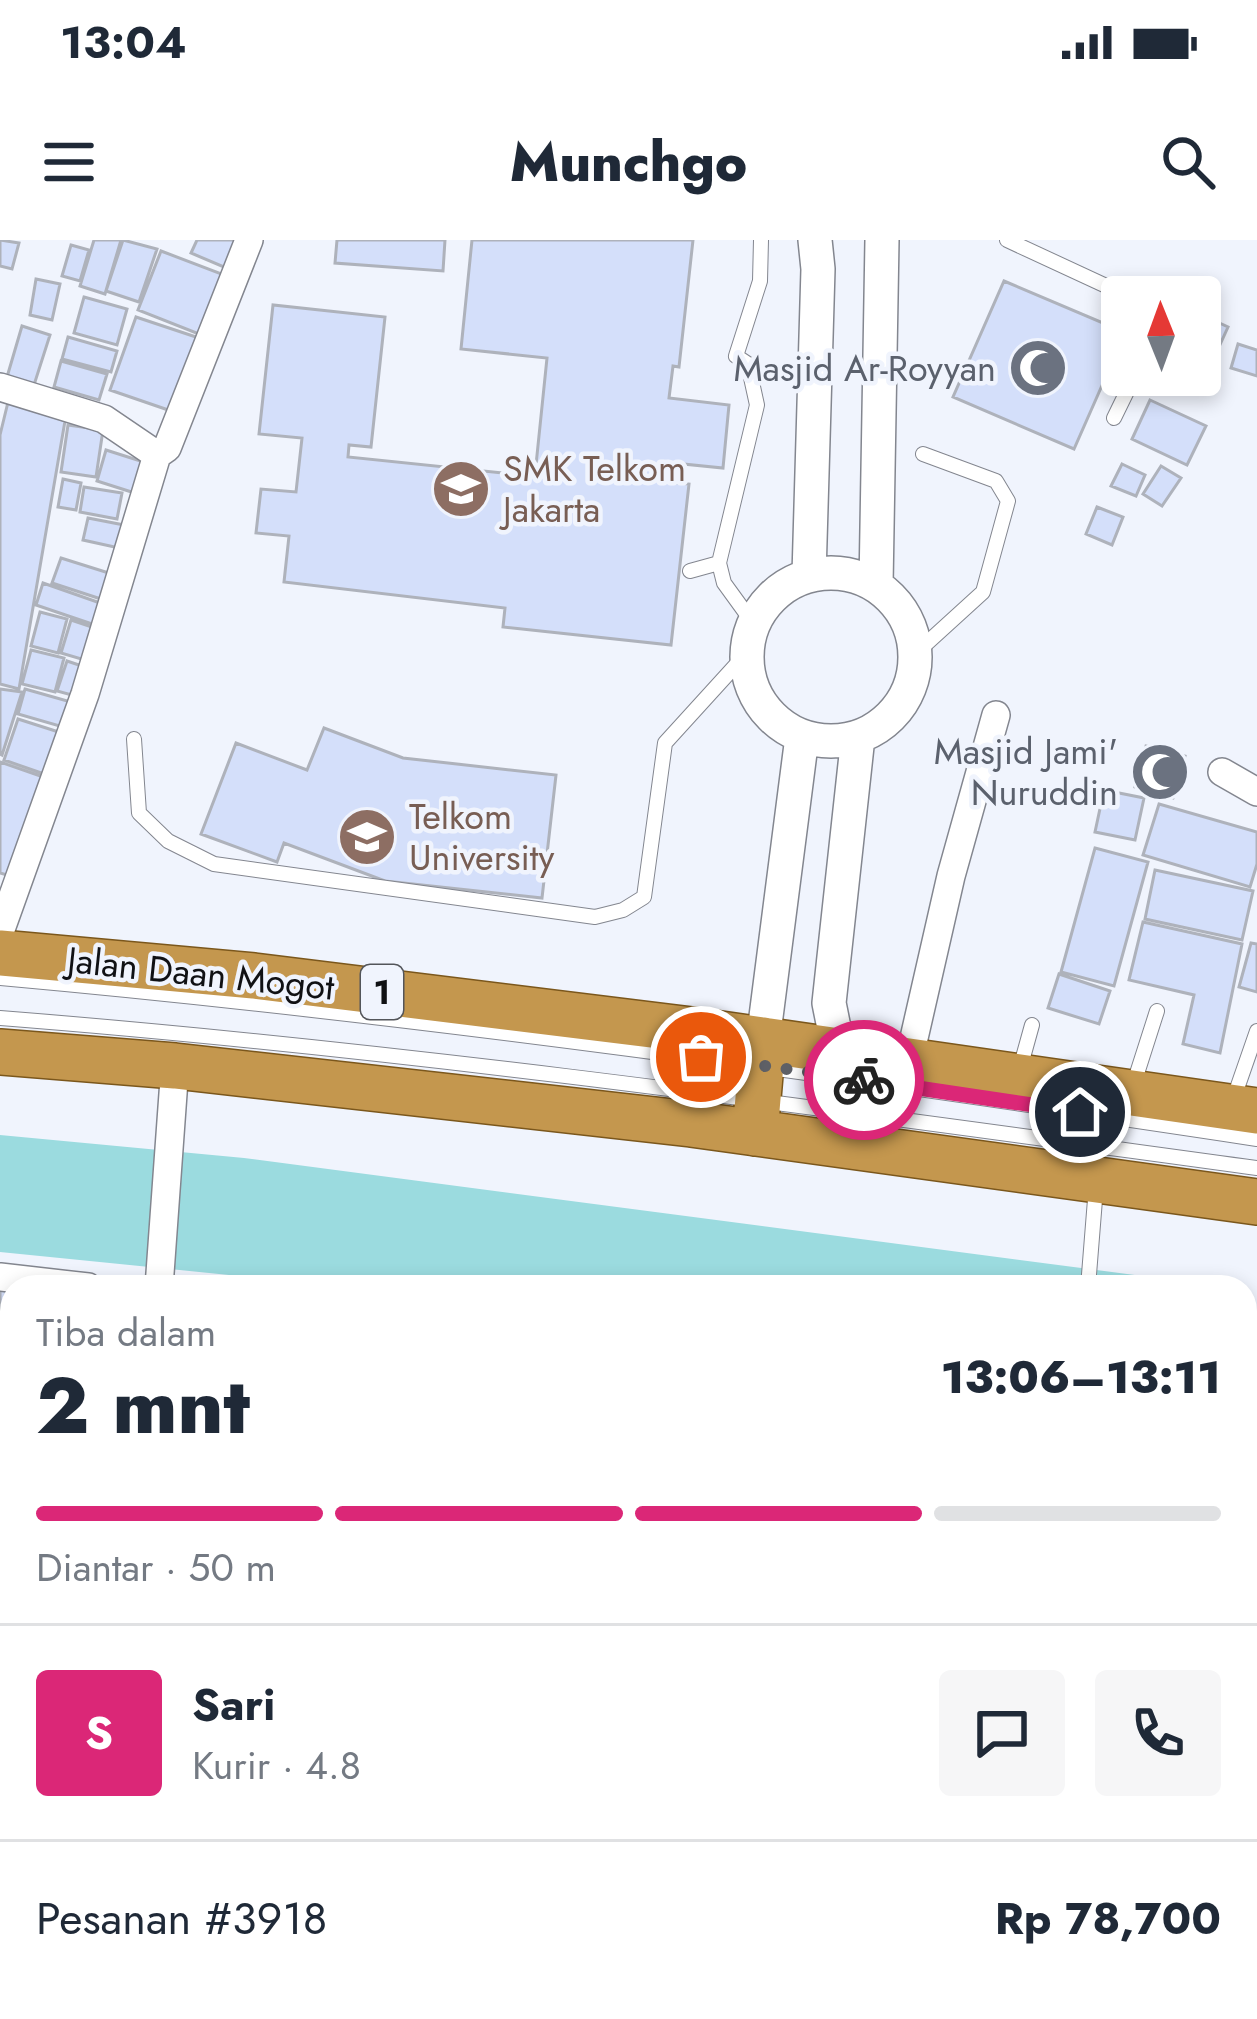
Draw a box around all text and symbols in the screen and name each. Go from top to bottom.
text: 13:04 [60,10,187,75]
text: Munchgo [510,123,747,201]
icon: menu [36,129,102,195]
icon: search [1155,129,1221,195]
north arrow [1101,276,1221,396]
map controls [1101,276,1221,396]
mosque icon: Masjid Ar-Royyan [1007,337,1069,399]
place label: Masjid Ar-Royyan [733,342,996,394]
place label: SMK Telkom Jakarta [499,442,686,535]
school or university icon: SMK Telkom Jakarta [430,458,492,520]
place label: Masjid Jami' Nuruddin [934,725,1118,818]
mosque icon: Masjid Jami' Nuruddin [1129,741,1191,803]
place label: Telkom University [409,790,554,883]
school or university icon: Telkom University [336,806,398,868]
street label: Jalan Daan Mogot [61,933,337,1013]
road number: 1 [361,965,403,1019]
pin [650,1006,752,1108]
courier [804,1020,924,1140]
icon: bag [668,1024,734,1090]
icon: bike [831,1047,897,1113]
pin [1029,1061,1131,1163]
icon: home [1047,1079,1113,1145]
text: Tiba dalam [36,1304,216,1361]
text: 13:06–13:11 [941,1345,1221,1410]
text: 2 mnt [36,1350,250,1462]
text: Diantar · 50 m [36,1539,276,1596]
button: chat [939,1670,1065,1796]
button: phone [1095,1670,1221,1796]
text: Sari [192,1672,275,1737]
text: S [85,1700,113,1765]
text: Kurir · 4.8 [192,1737,361,1794]
text: Pesanan #3918 [36,1886,327,1951]
text: Rp 78,700 [995,1886,1221,1951]

